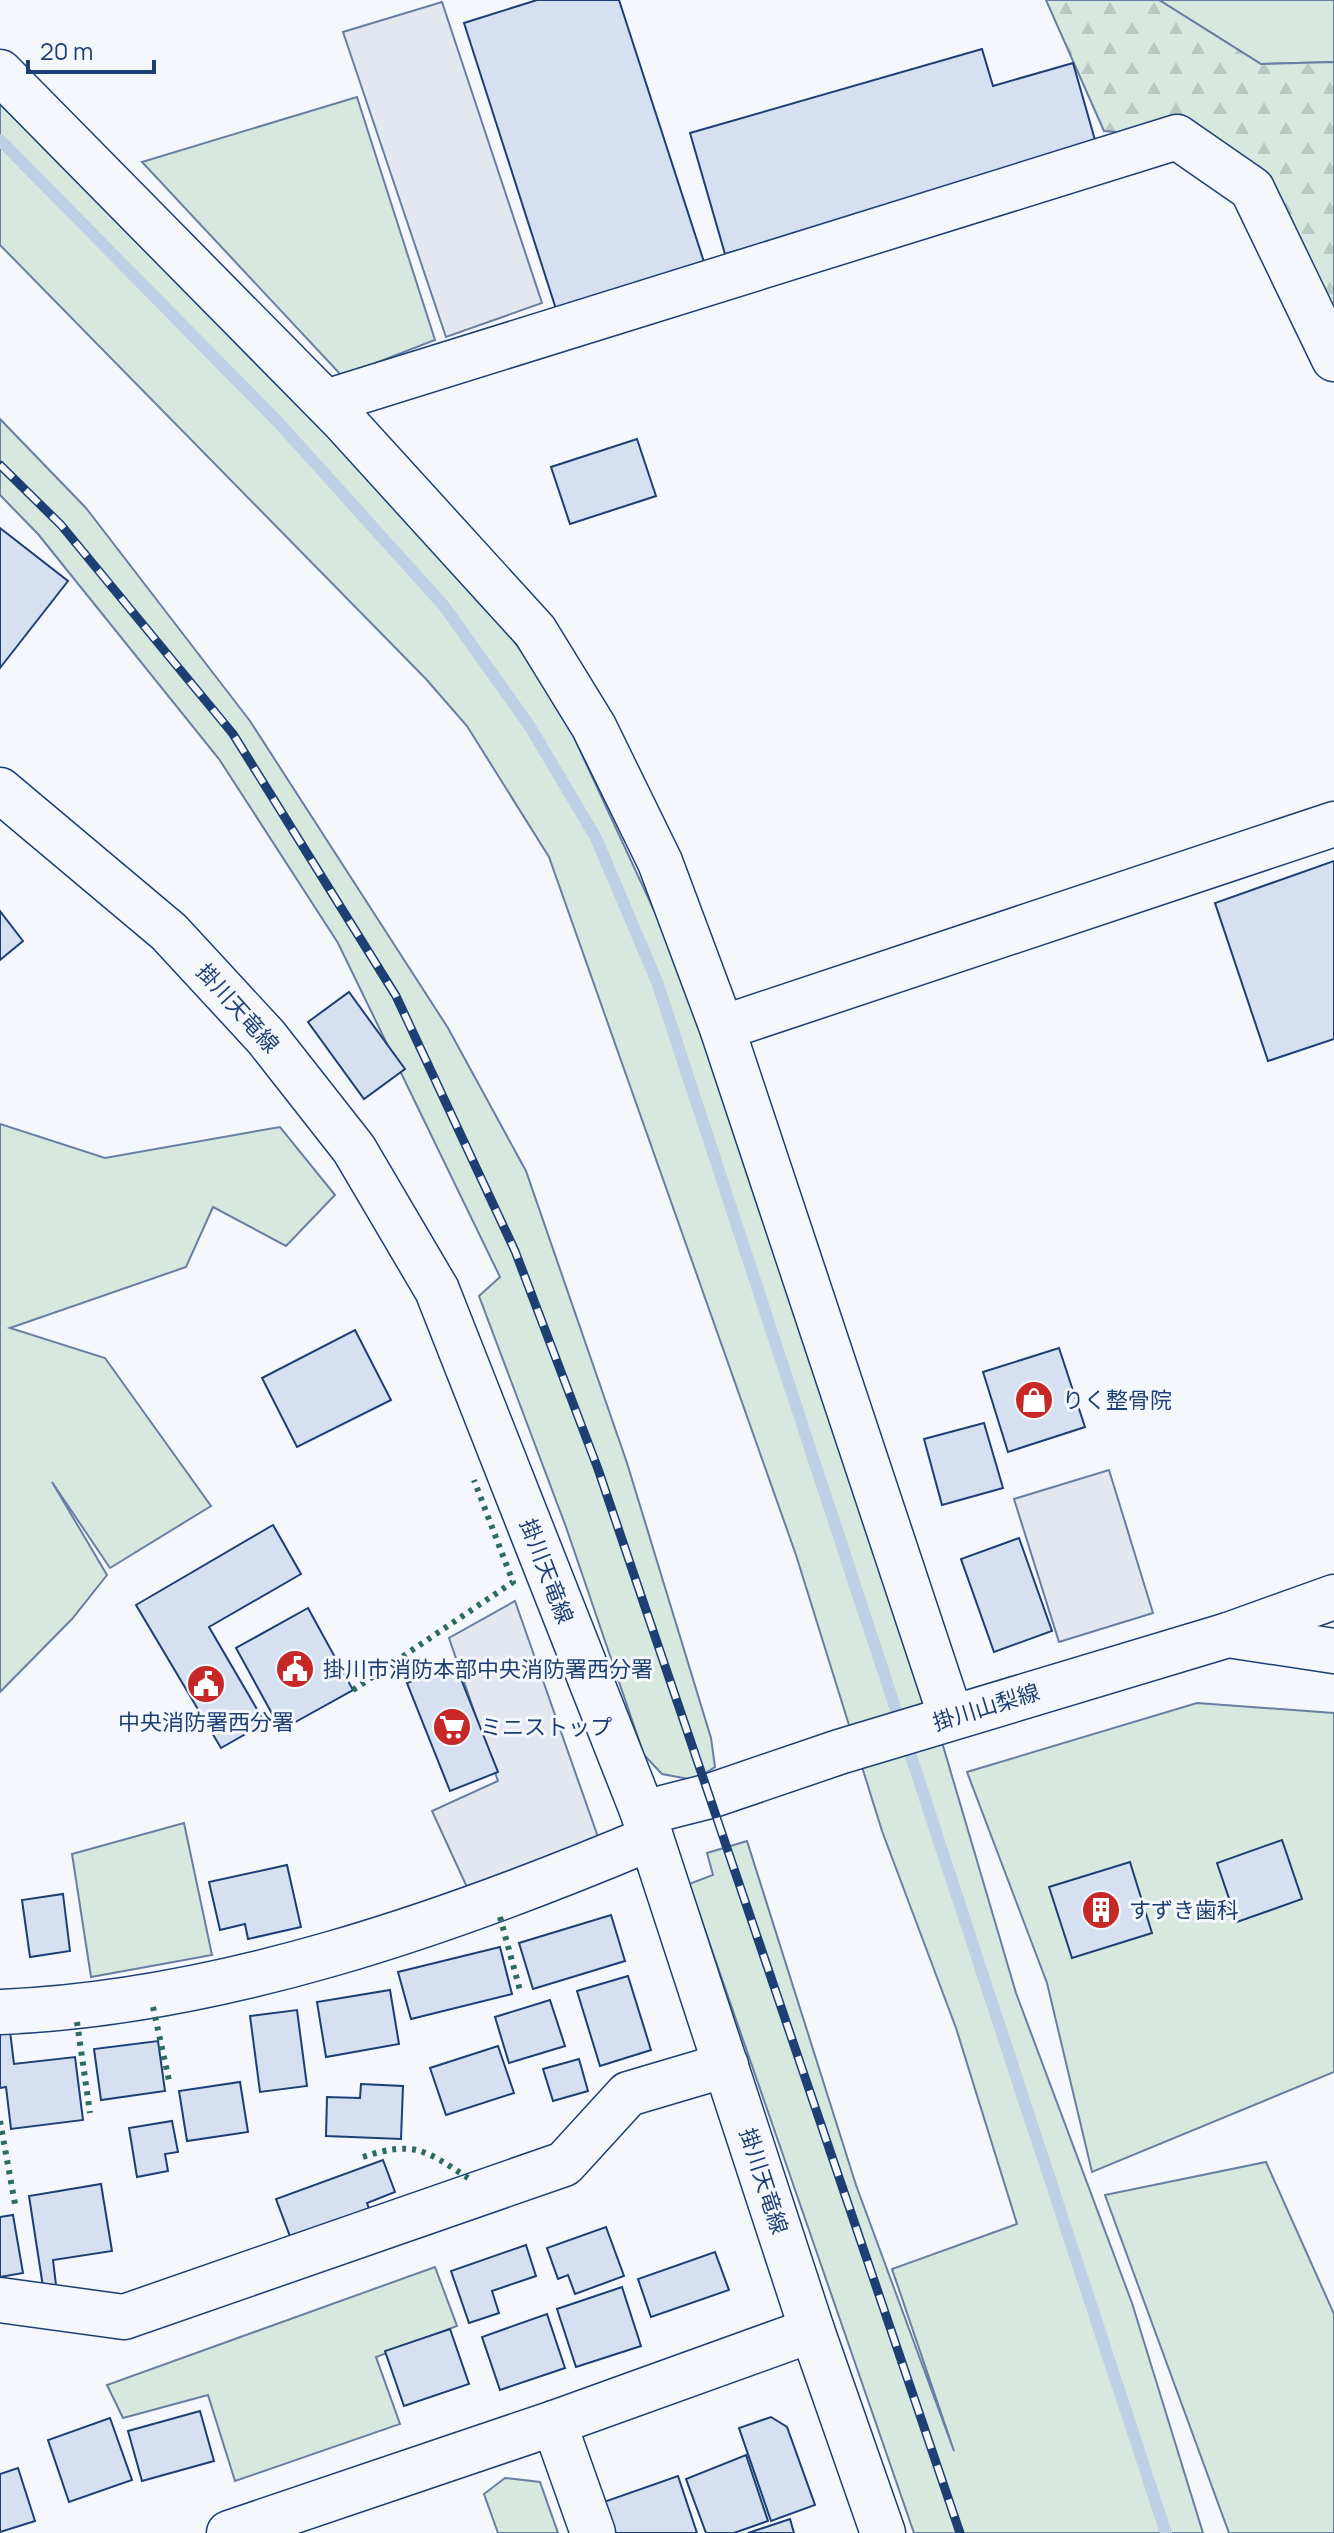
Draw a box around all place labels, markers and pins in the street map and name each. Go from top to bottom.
shop icon: りく整骨院 [1013,1379,1055,1421]
place label: りく整骨院 [1062,1385,1172,1415]
public building icon: 掛川市消防本部中央消防署西分署 [274,1648,316,1690]
place label: 掛川市消防本部中央消防署西分署 [323,1654,653,1684]
public building icon: 中央消防署西分署 [185,1663,227,1705]
supermarket icon: ミニストップ [431,1706,473,1748]
place label: 中央消防署西分署 [118,1707,294,1737]
place label: ミニストップ [480,1712,612,1742]
building icon: すずき歯科 [1080,1889,1122,1931]
place label: すずき歯科 [1129,1895,1239,1925]

